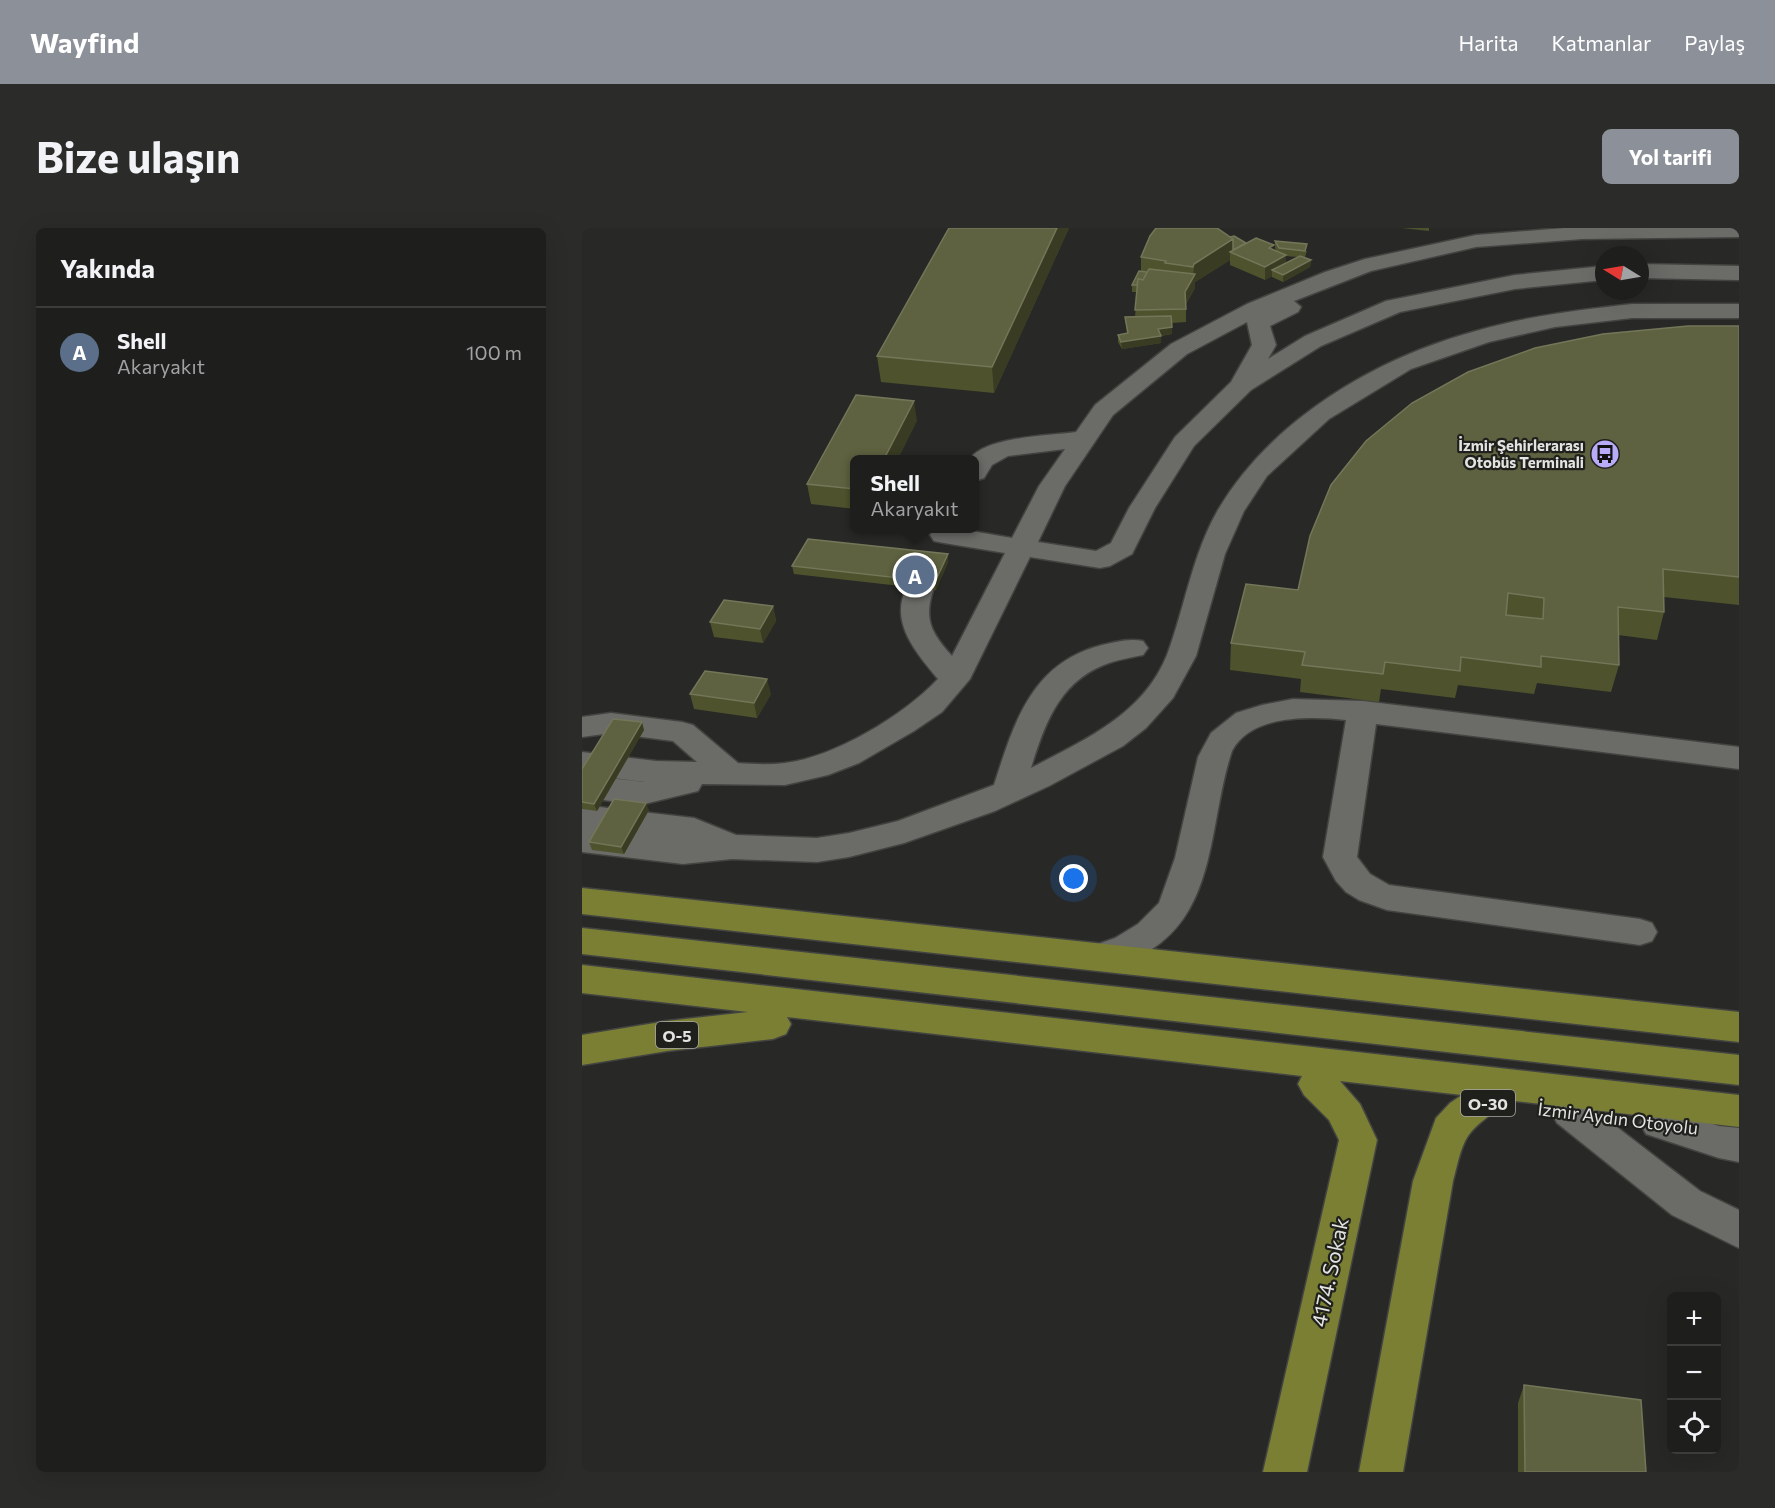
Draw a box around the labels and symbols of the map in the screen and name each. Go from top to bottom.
north arrow [1595,246,1649,300]
place label: İzmir Şehirlerarası Otobüs Terminali [1458,436,1584,471]
bus stop icon: İzmir Şehirlerarası Otobüs Terminali [1589,438,1621,470]
pin: A [896,552,934,598]
your location [1059,864,1088,893]
road number: O-5 [656,1022,698,1048]
road number: O-30 [1461,1090,1515,1116]
street label: İzmir Aydın Otoyolu [1537,1097,1699,1139]
street label: 4174. Sokak [1305,1215,1353,1329]

